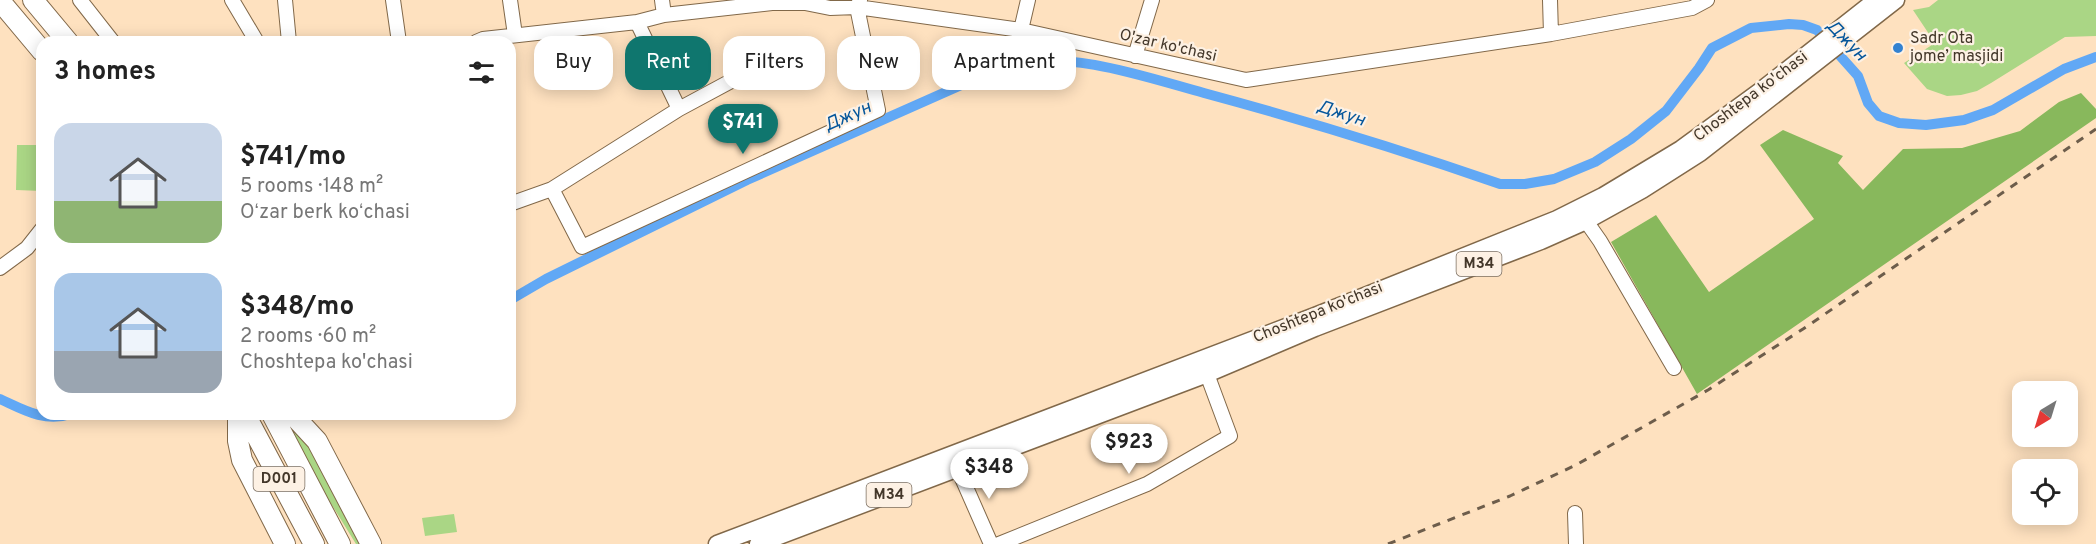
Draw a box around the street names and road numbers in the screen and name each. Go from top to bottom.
street label: O'zar ko'chasi [1117,25,1219,67]
street label: Choshtepa ko'chasi [1690,47,1812,147]
road number: M34 [1456,252,1502,276]
street label: Choshtepa ko'chasi [1250,278,1386,348]
road number: D001 [254,467,304,491]
road number: M34 [866,483,912,507]

